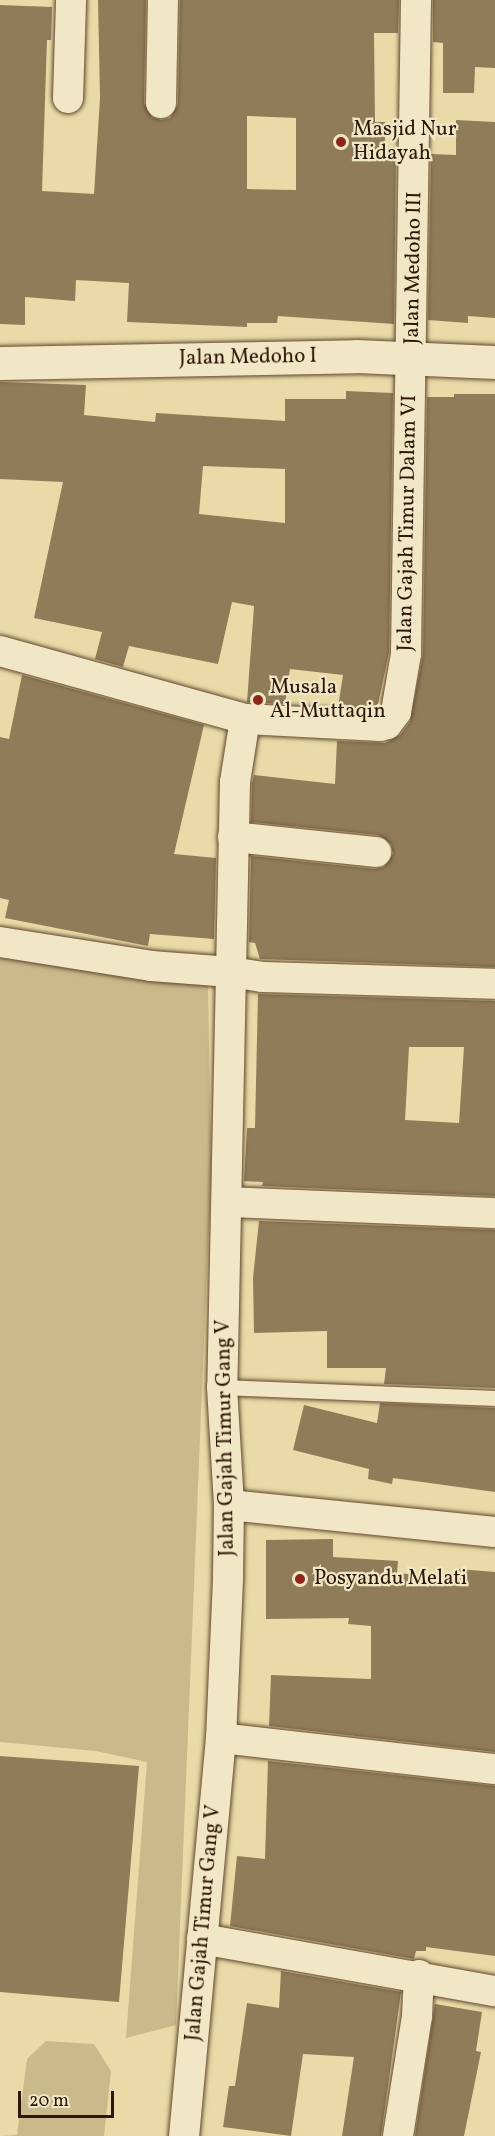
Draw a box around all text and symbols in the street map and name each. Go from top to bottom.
place label: Masjid Nur Hidayah [353,117,457,167]
marker: Masjid Nur Hidayah [334,135,348,149]
street label: Jalan Medoho III [400,191,428,345]
street label: Jalan Medoho I [179,344,317,372]
street label: Jalan Gajah Timur Dalam VI [393,394,423,652]
place label: Musala Al-Muttaqin [270,675,386,725]
marker: Musala Al-Muttaqin [251,693,265,707]
street label: Jalan Gajah Timur Gang V [211,1319,241,1557]
place label: Posyandu Melati [314,1566,467,1592]
marker: Posyandu Melati [291,1570,309,1588]
street label: Jalan Gajah Timur Gang V [181,1803,227,2043]
scale bar [21,2079,117,2117]
text: 20 m [29,2089,69,2114]

